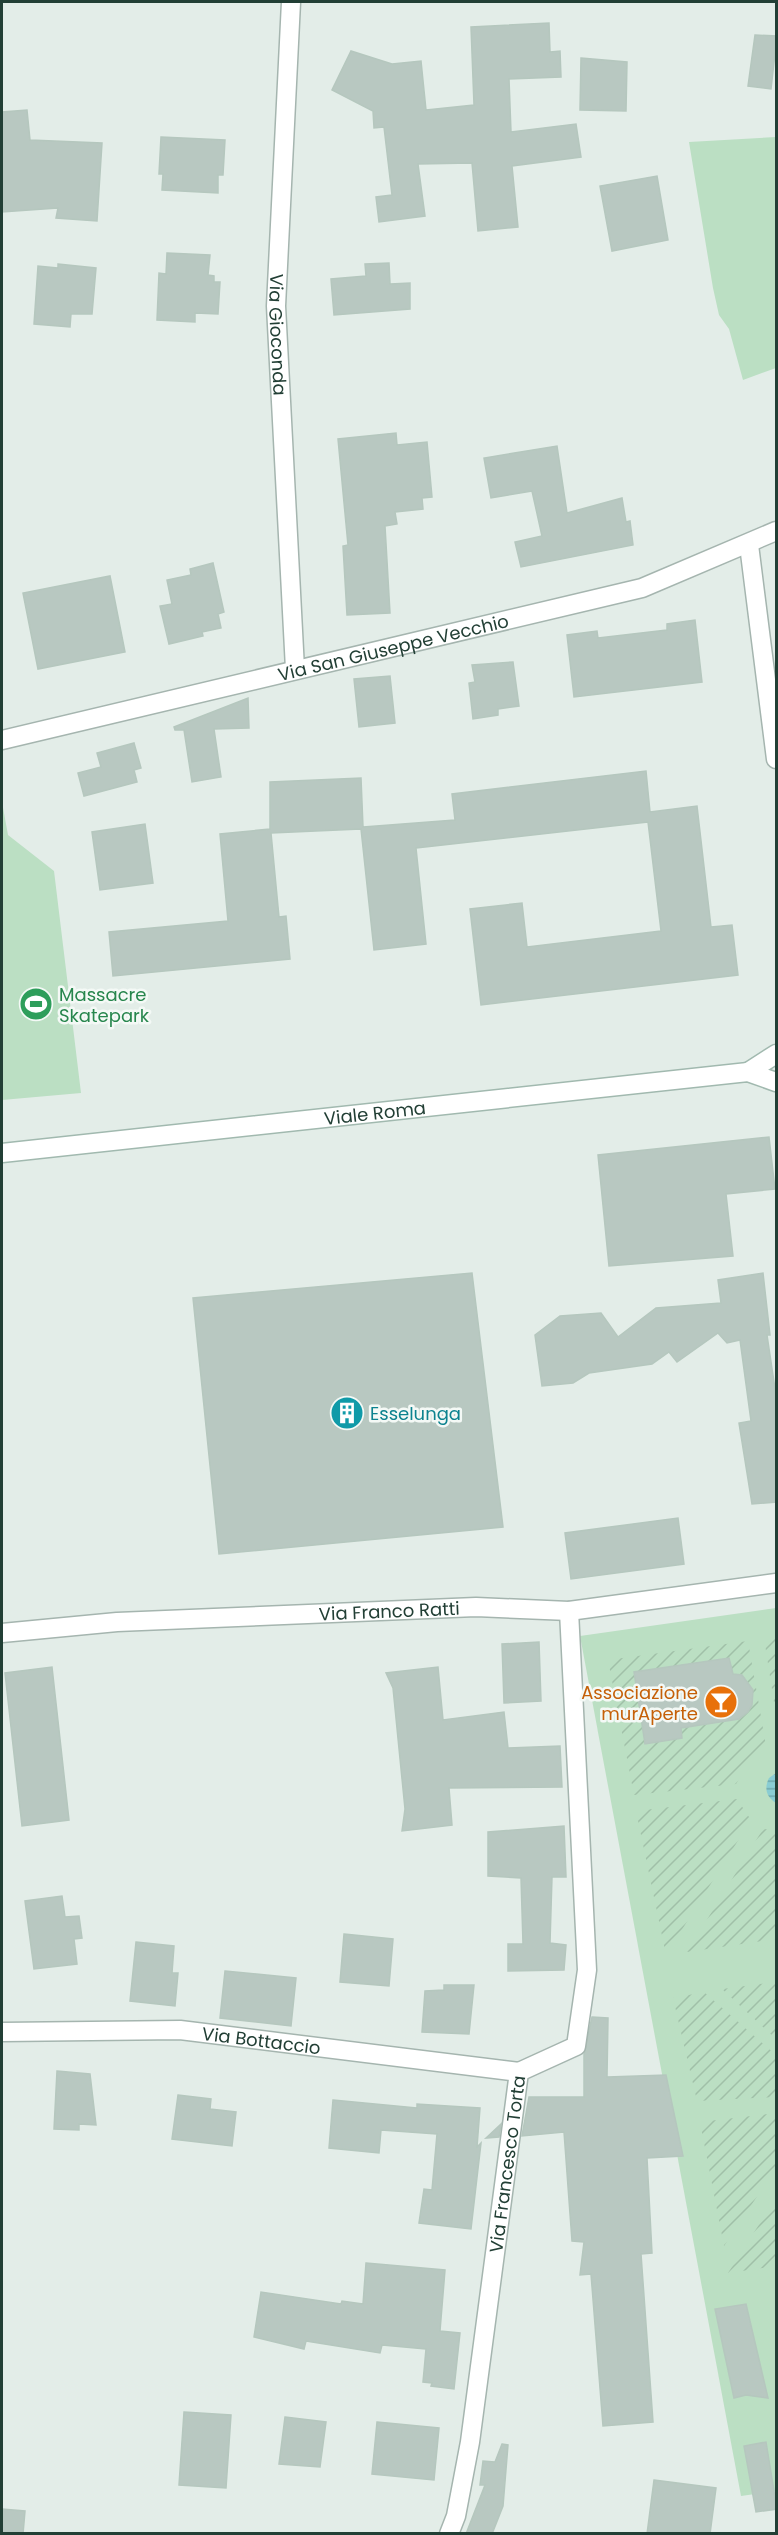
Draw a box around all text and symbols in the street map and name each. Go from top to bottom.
street label: Via Gioconda [263,273,293,396]
street label: Via San Giuseppe Vecchio [275,608,511,687]
place label: Massacre Skatepark [59,982,150,1028]
sports icon: Massacre Skatepark [18,986,54,1022]
street label: Viale Roma [323,1095,427,1130]
building icon: Esselunga [329,1395,365,1431]
place label: Esselunga [370,1401,461,1426]
street label: Via Franco Ratti [318,1595,460,1626]
place label: Associazione murAperte [581,1680,698,1726]
bar icon: Associazione murAperte [703,1684,739,1720]
street label: Via Bottaccio [201,2020,322,2060]
street label: Via Francesco Torta [483,2074,531,2254]

